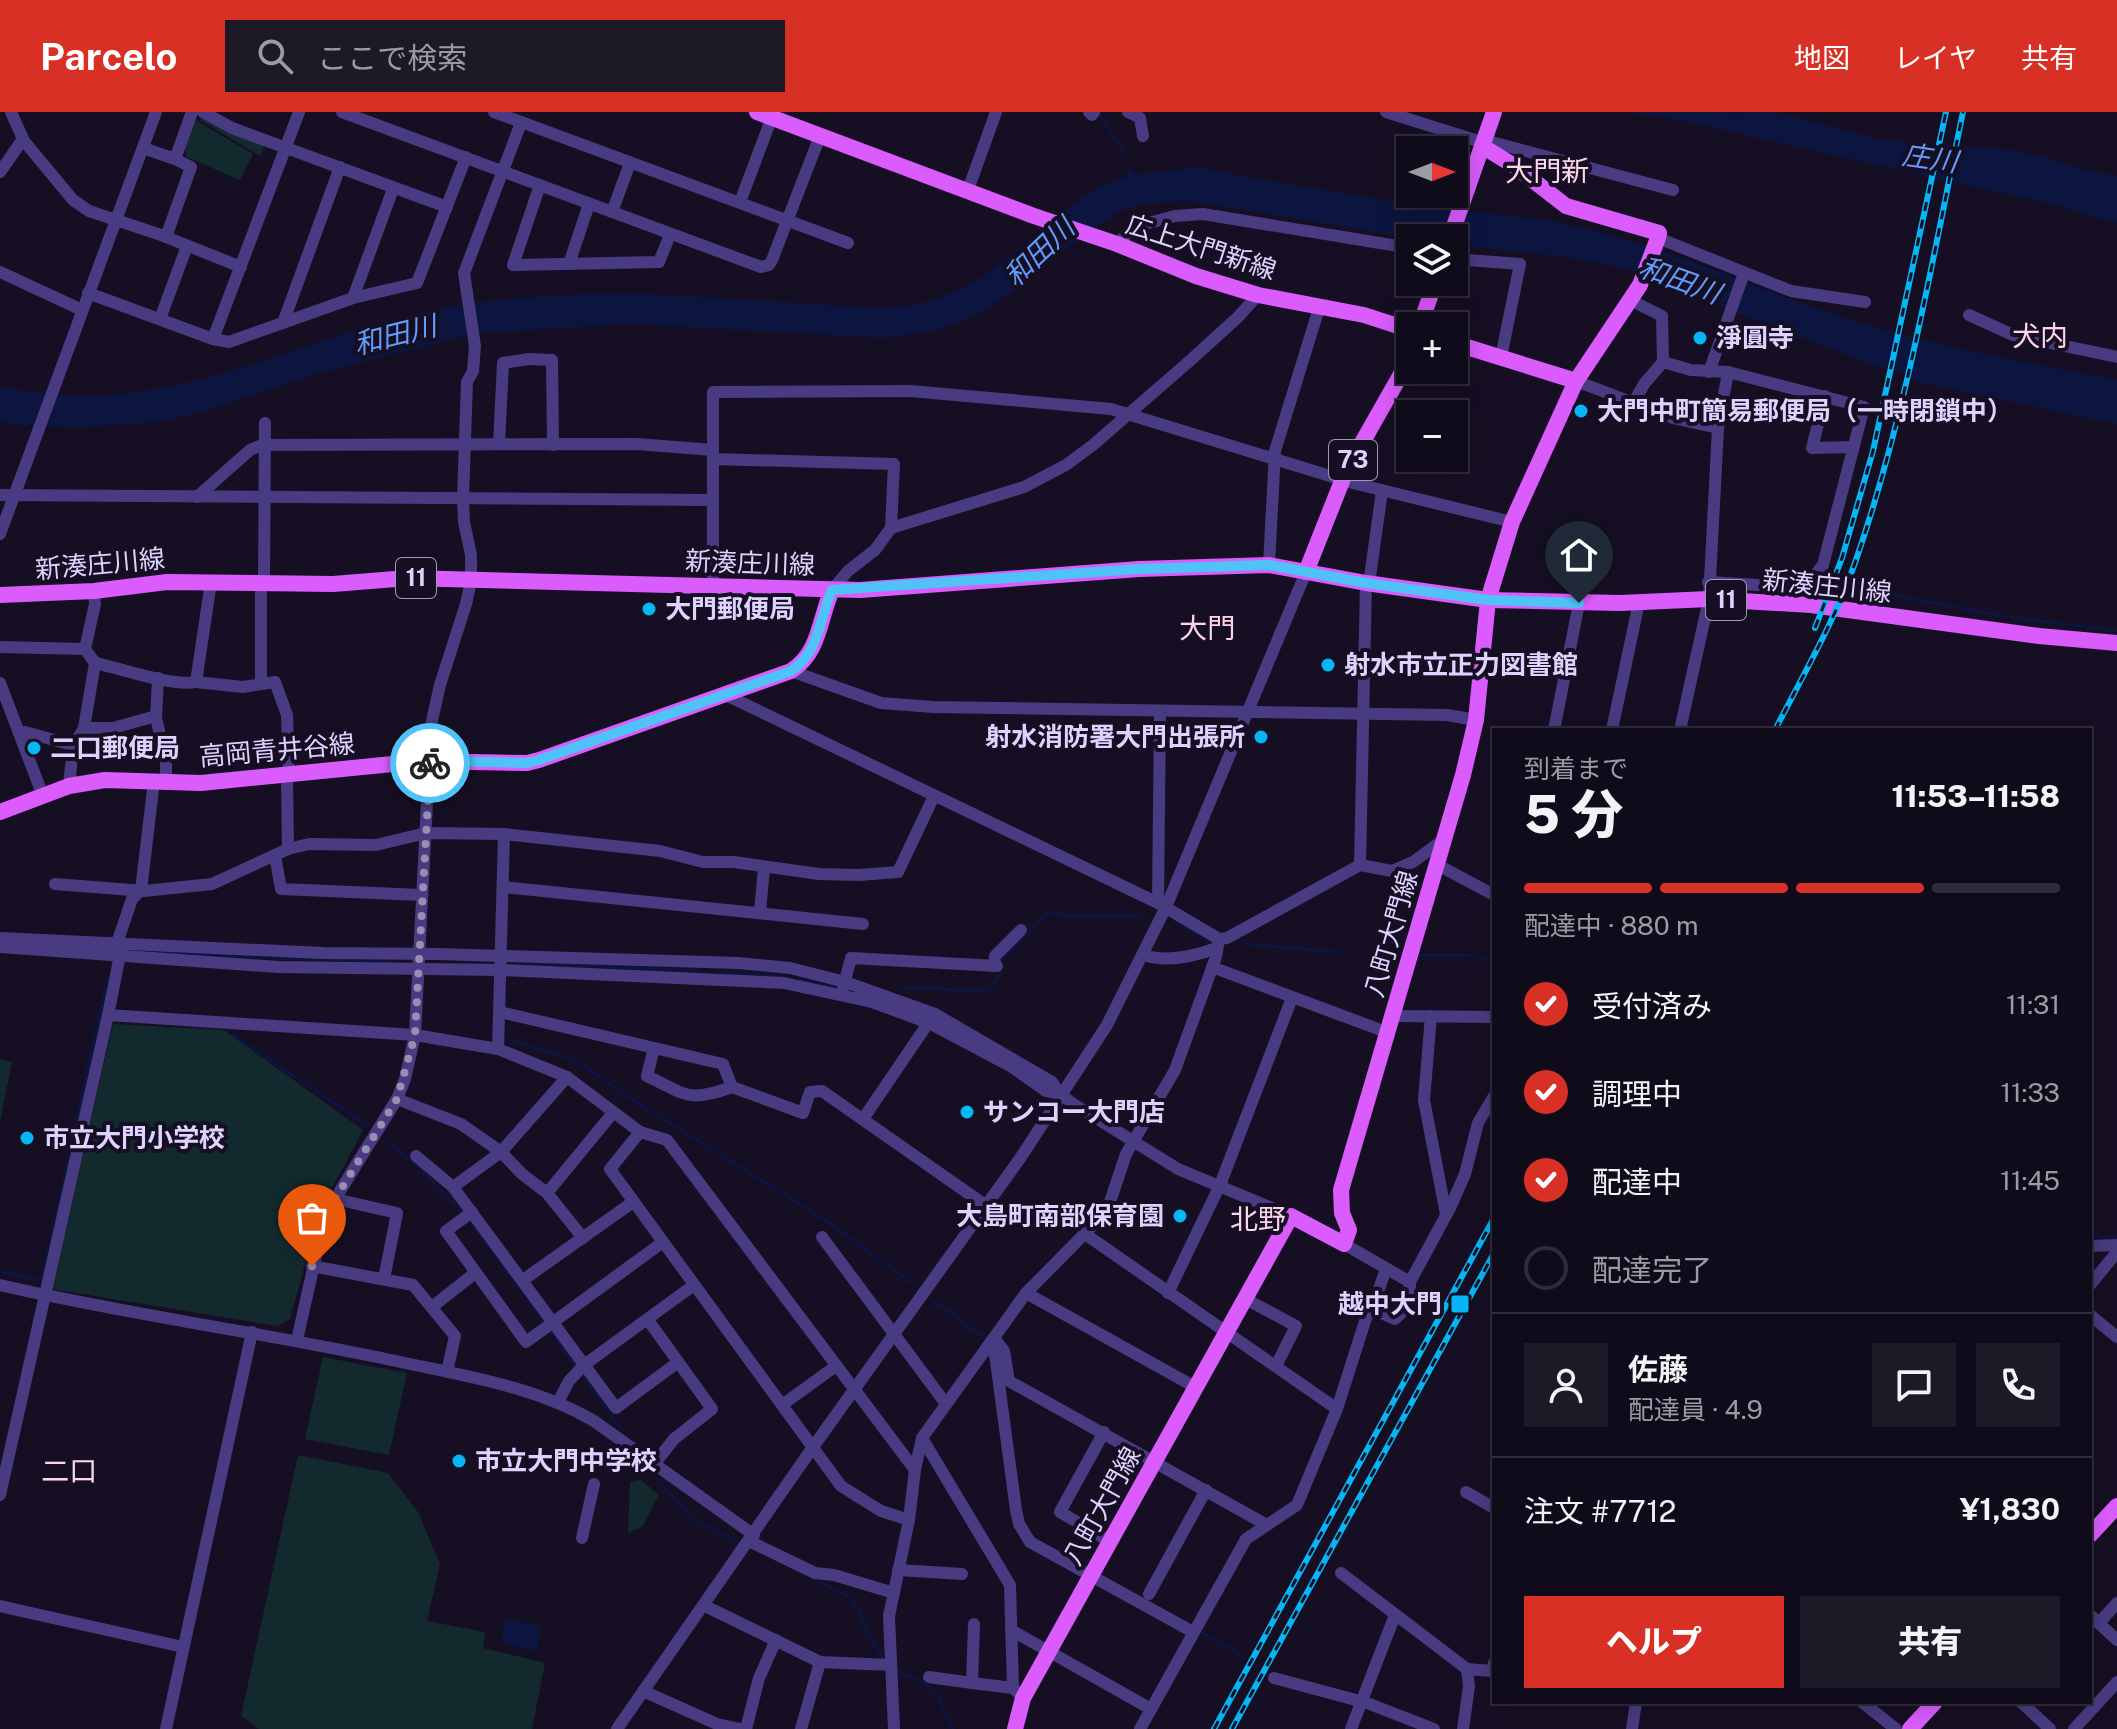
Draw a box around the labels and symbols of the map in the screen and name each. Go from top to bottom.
north arrow [1396,136,1468,208]
water label: 庄川 [1900,137,1963,178]
district label: 大門新 [1505,154,1589,187]
street label: 広上大門新線 [1122,208,1280,285]
water label: 和田川 [997,209,1082,293]
water label: 和田川 [1635,250,1728,310]
water label: 和田川 [350,308,443,361]
district label: 犬内 [2012,319,2068,352]
place label: 淨圓寺 [1716,322,1794,353]
marker: 淨圓寺 [1691,329,1709,347]
place label: 大門中町簡易郵便局（一時閉鎖中） [1597,395,2013,426]
marker: 大門中町簡易郵便局（一時閉鎖中） [1572,402,1590,420]
road number: 73 [1329,440,1377,480]
pin [1545,521,1613,603]
street label: 新湊庄川線 [34,542,166,585]
street label: 新湊庄川線 [685,545,816,580]
road number: 11 [396,558,436,598]
street label: 新湊庄川線 [1761,563,1893,608]
road number: 11 [1706,580,1746,620]
place label: 大門郵便局 [665,593,795,624]
marker: 大門郵便局 [640,600,658,618]
district label: 大門 [1179,611,1235,644]
place label: 射水市立正力図書館 [1344,649,1578,680]
marker: 射水市立正力図書館 [1319,656,1337,674]
place label: 射水消防署大門出張所 [985,721,1245,752]
courier [390,723,470,803]
street label: 高岡青井谷線 [198,727,356,772]
marker: 射水消防署大門出張所 [1252,728,1270,746]
place label: 二口郵便局 [50,732,180,763]
marker: 二口郵便局 [25,739,43,757]
street label: 八町大門線 [1358,867,1423,1001]
place label: サンコー大門店 [983,1096,1165,1127]
marker: サンコー大門店 [958,1103,976,1121]
place label: 市立大門小学校 [43,1122,225,1153]
marker: 市立大門小学校 [18,1129,36,1147]
pin [278,1184,346,1266]
place label: 大島町南部保育園 [956,1200,1164,1231]
district label: 北野 [1230,1202,1286,1235]
marker: 大島町南部保育園 [1171,1207,1189,1225]
place label: 越中大門 [1338,1288,1442,1319]
marker: 越中大門 [1449,1293,1471,1315]
street label: 八町大門線 [1056,1441,1147,1570]
place label: 市立大門中学校 [475,1445,657,1476]
marker: 市立大門中学校 [450,1452,468,1470]
district label: 二口 [41,1454,97,1487]

